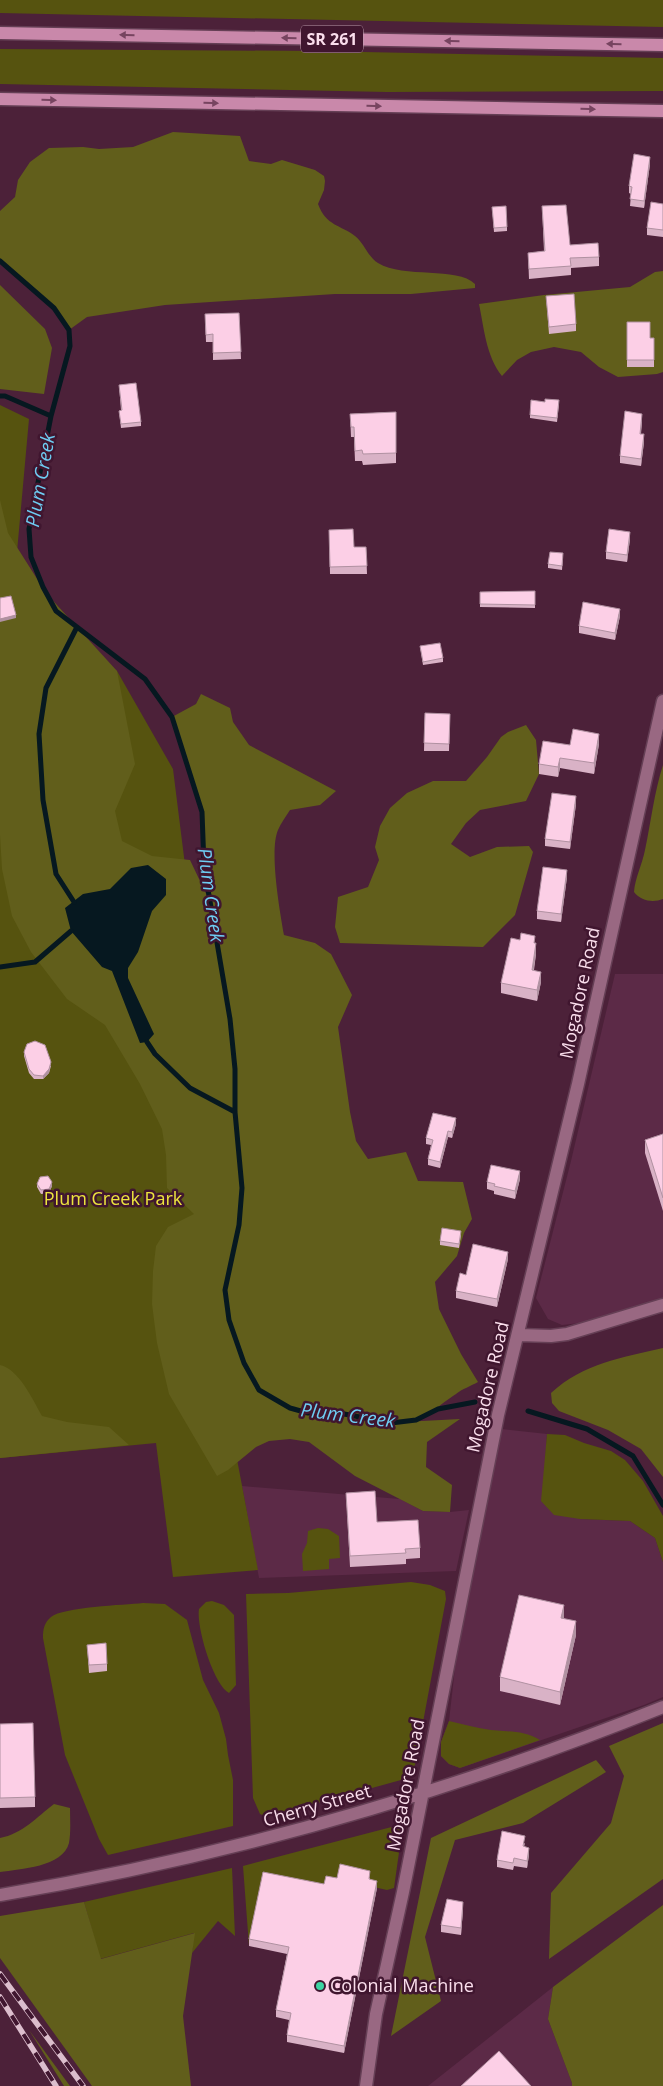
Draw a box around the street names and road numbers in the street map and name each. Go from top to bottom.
road number: SR 261 [301,26,363,52]
street label: Mogadore Road [553,925,605,1061]
street label: Mogadore Road [460,1319,514,1455]
street label: Mogadore Road [380,1717,430,1853]
street label: Cherry Street [260,1778,373,1832]

